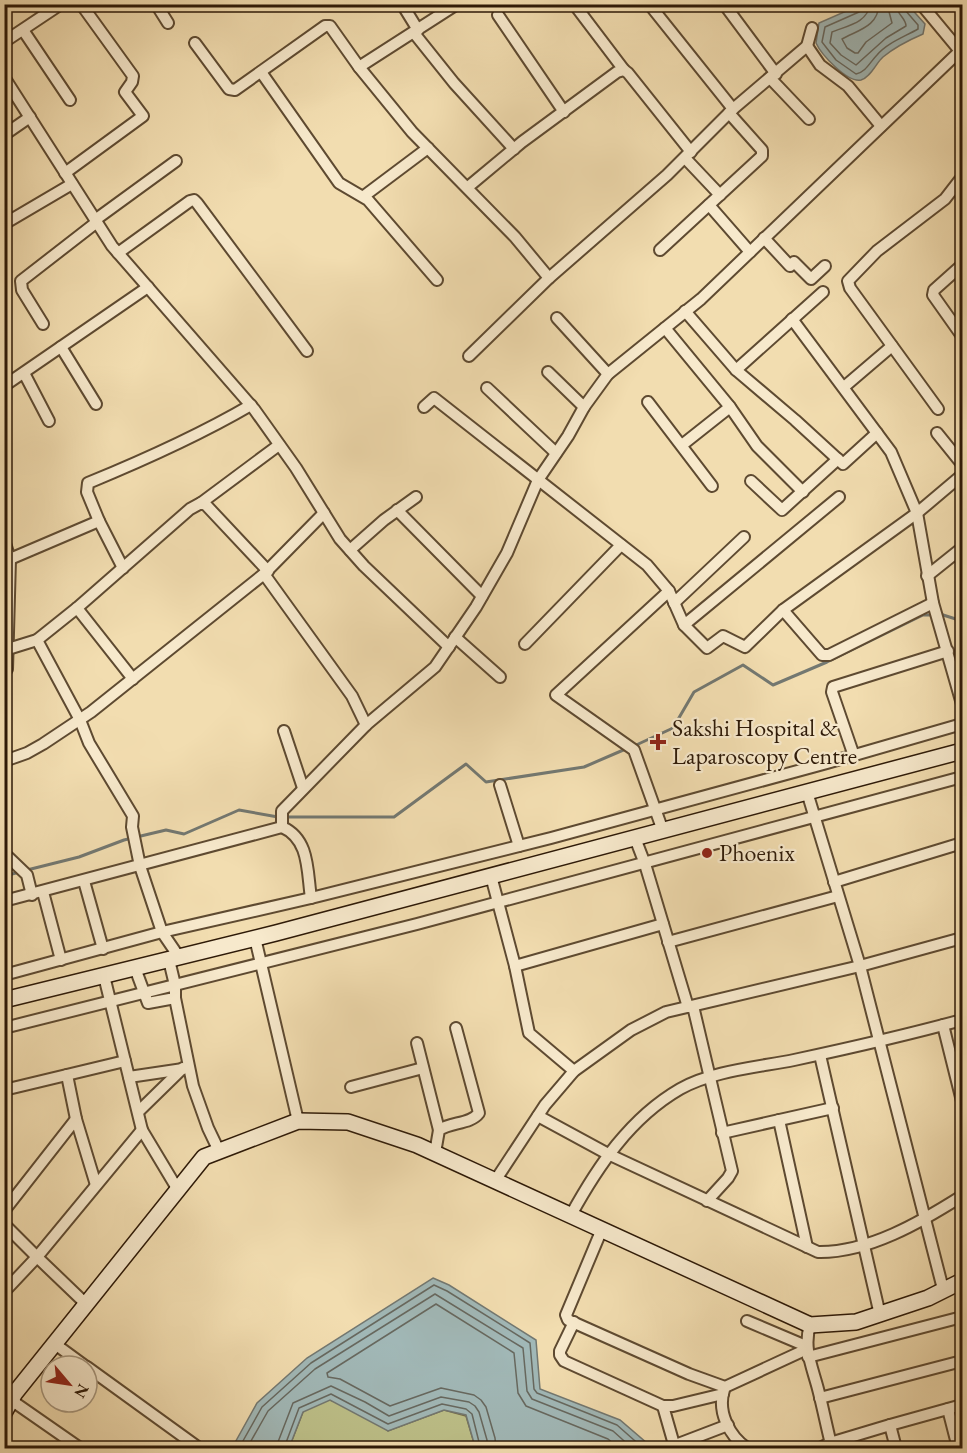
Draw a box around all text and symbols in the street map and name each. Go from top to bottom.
place label: Sakshi Hospital & Laparoscopy Centre [672,712,857,771]
marker: Sakshi Hospital & Laparoscopy Centre [649,733,667,751]
place label: Phoenix [719,837,795,868]
marker: Phoenix [700,846,714,860]
north arrow [39,1354,99,1414]
text: N [69,1380,94,1402]

